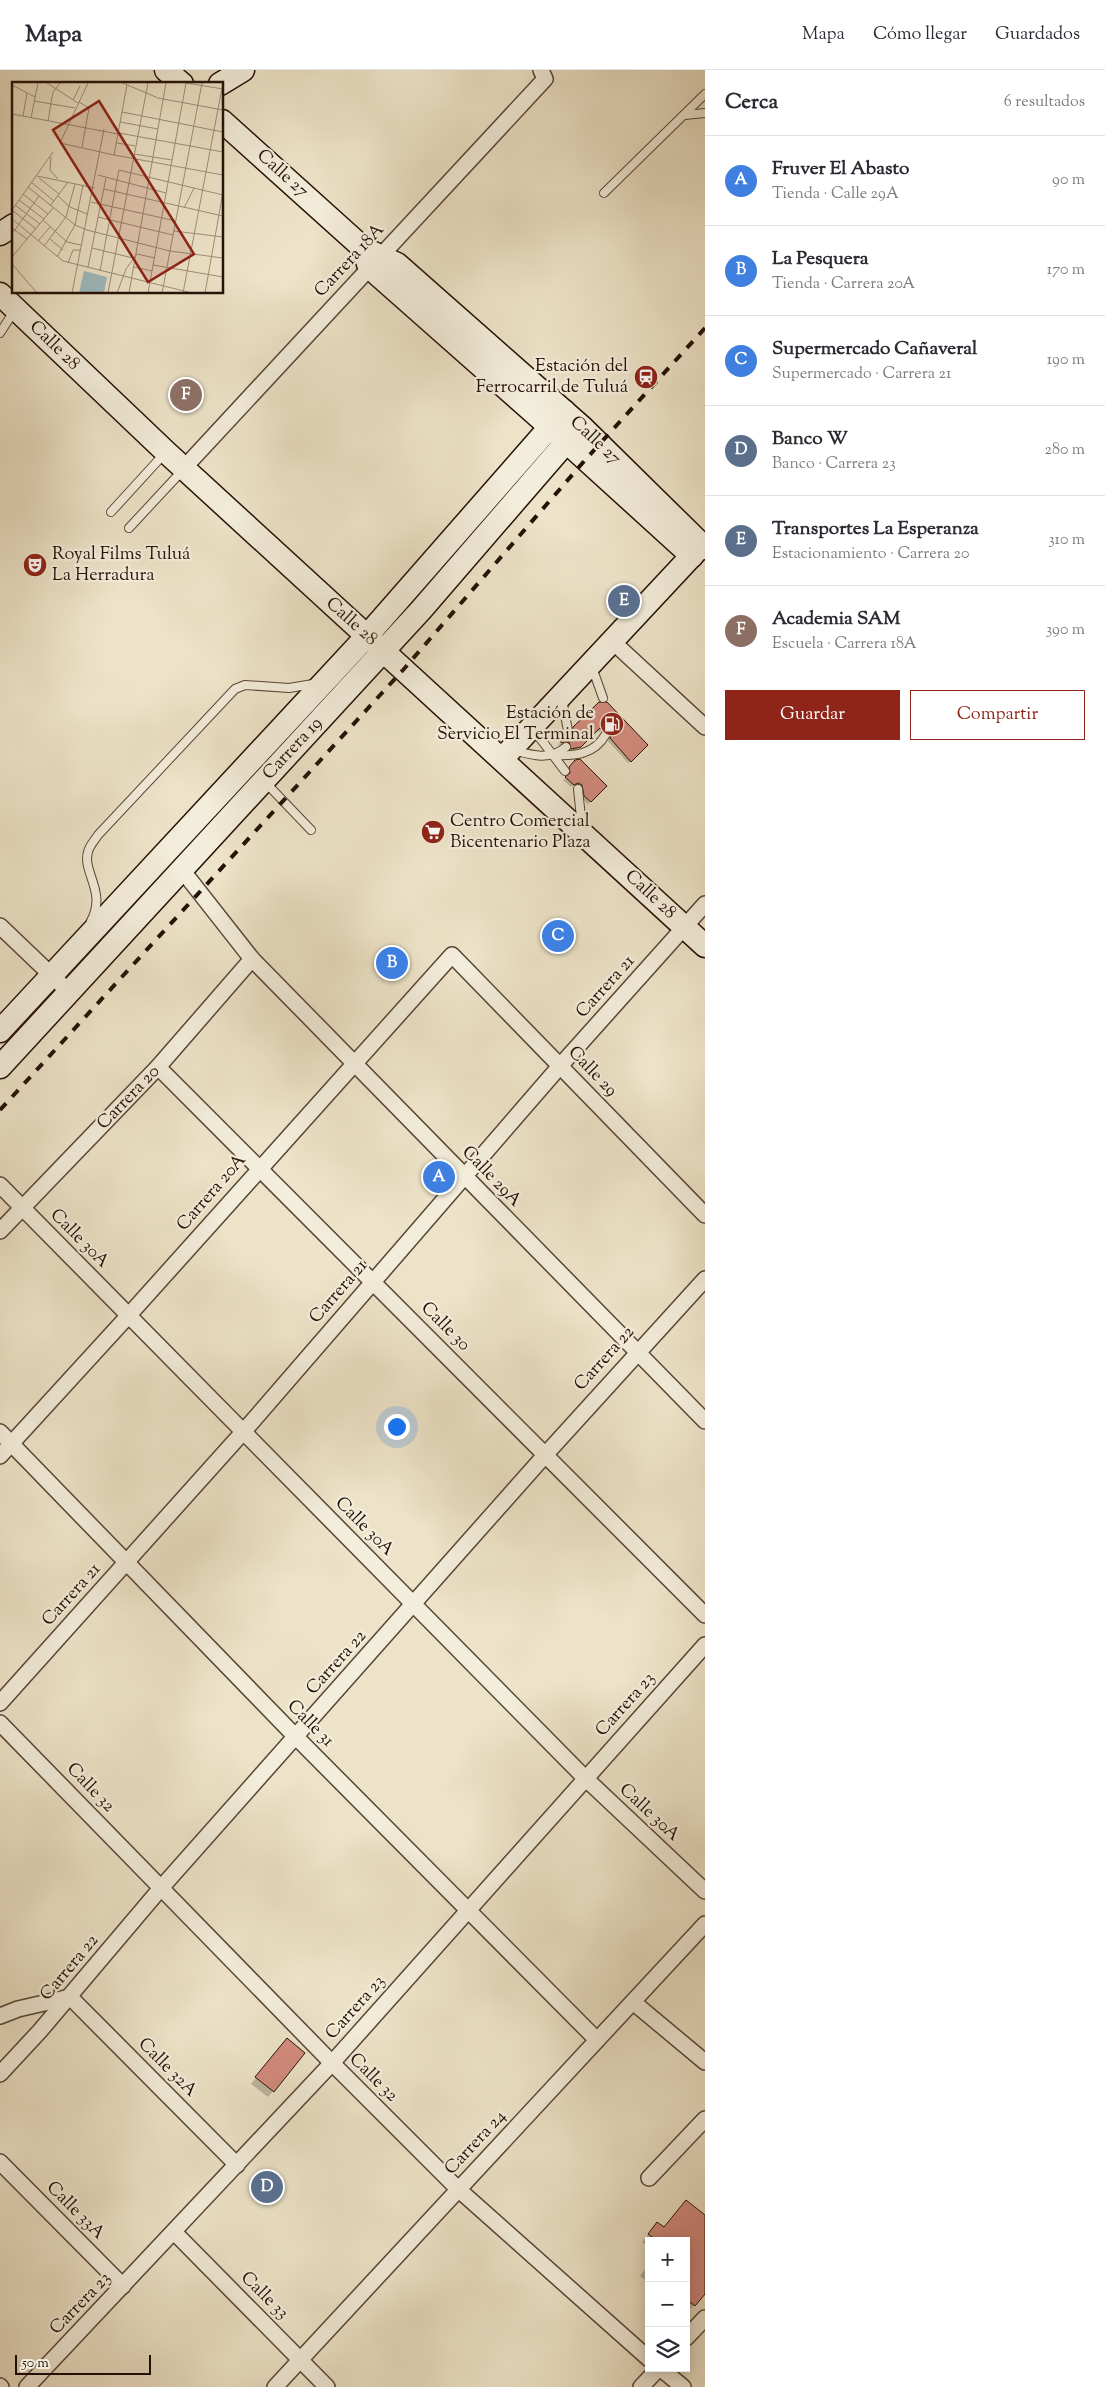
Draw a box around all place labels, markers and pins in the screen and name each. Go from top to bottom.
place label: Estación del Ferrocarril de Tuluá [476,354,628,401]
station icon: Estación del Ferrocarril de Tuluá [633,364,659,390]
pin: F [170,376,202,414]
place label: Royal Films Tuluá La Herradura [52,542,190,589]
theatre icon: Royal Films Tuluá La Herradura [22,552,48,578]
pin: E [608,582,640,620]
place label: Estación de Servicio El Terminal [437,701,594,748]
fuel station icon: Estación de Servicio El Terminal [599,711,625,737]
place label: Centro Comercial Bicentenario Plaza [450,809,591,856]
supermarket icon: Centro Comercial Bicentenario Plaza [420,819,446,845]
pin: C [542,917,574,955]
pin: B [376,944,408,982]
pin: A [423,1158,455,1196]
pin: D [251,2168,283,2206]

